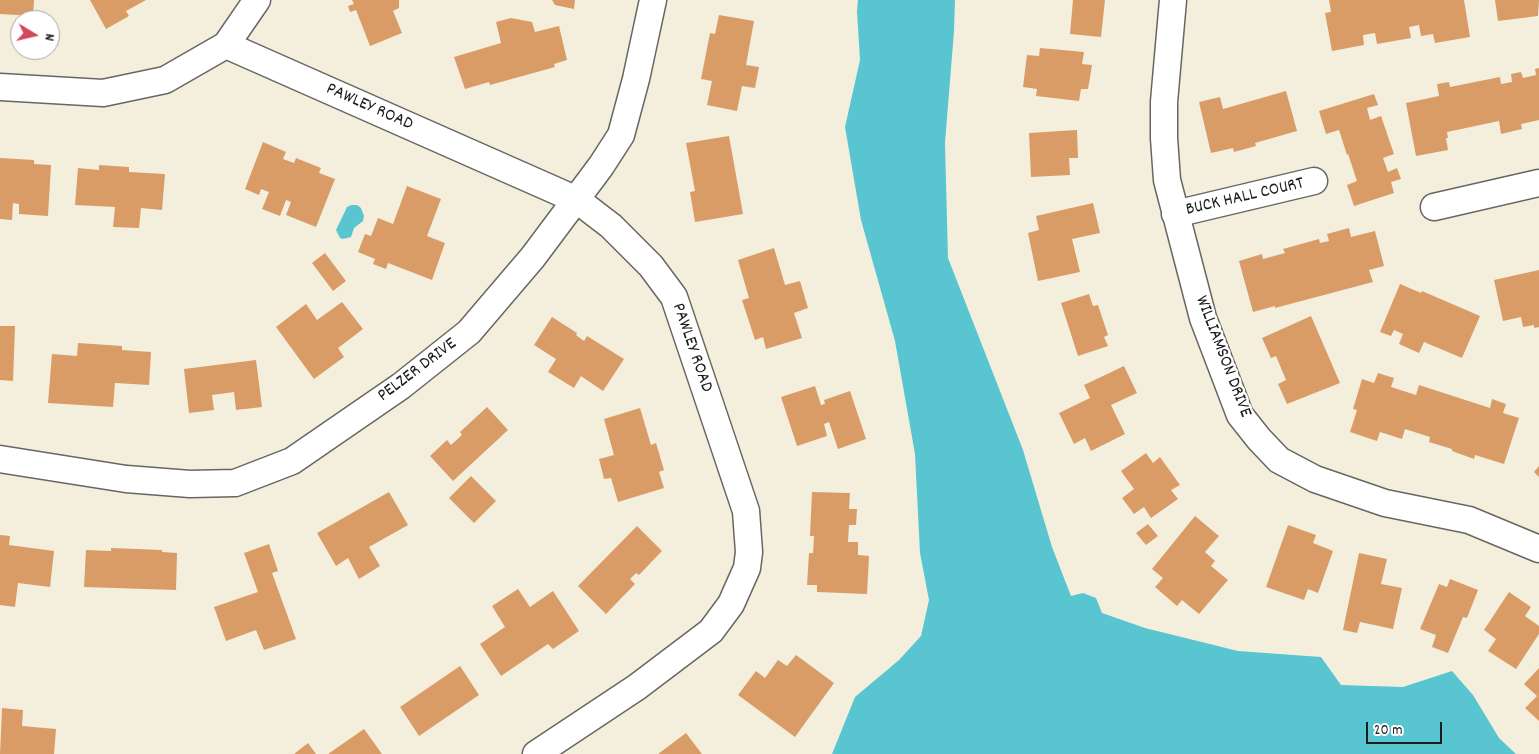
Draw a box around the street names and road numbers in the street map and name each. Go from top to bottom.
street label: PAWLEY ROAD [322,79,416,137]
street label: BUCK HALL COURT [1184,174,1306,222]
street label: WILLIAMSON DRIVE [1189,293,1255,421]
street label: PAWLEY ROAD [666,301,716,395]
street label: PELZER DRIVE [374,334,462,408]

